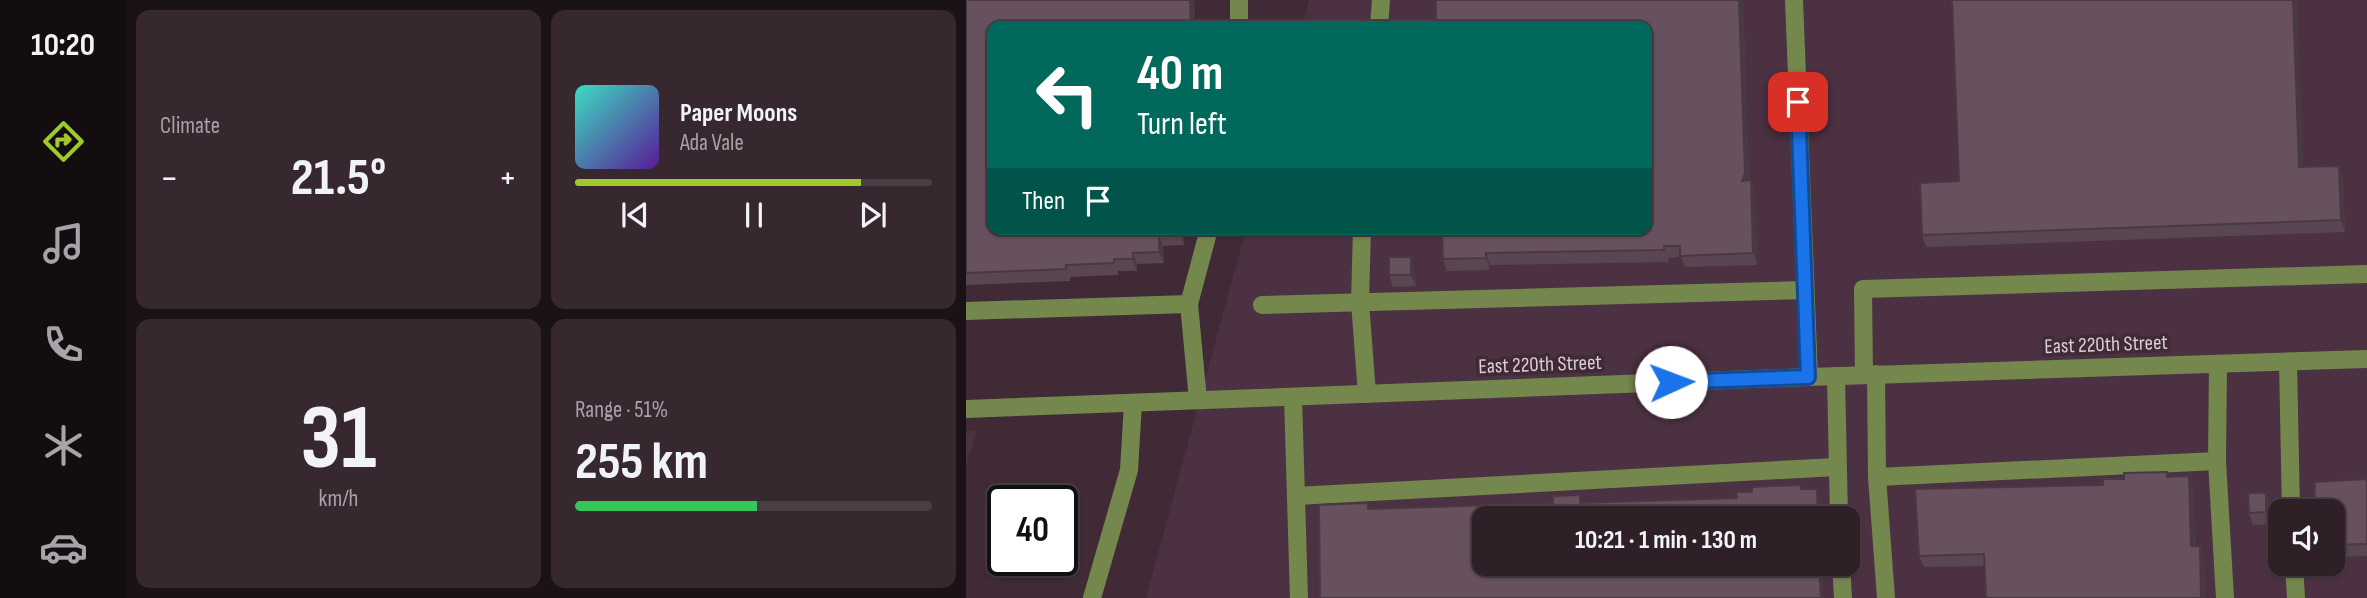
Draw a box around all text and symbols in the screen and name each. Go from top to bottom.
text: 10:20 [31,26,95,65]
text: 40 m [1137,45,1223,104]
icon: left [1022,49,1113,140]
pin [1768,72,1828,132]
icon: arrive [1779,83,1817,121]
text: Paper Moons [680,98,797,129]
text: Turn left [1137,105,1227,144]
text: Climate [160,112,220,140]
icon: directions [39,117,88,166]
text: Ada Vale [680,129,744,157]
text: 21.5° [291,147,386,210]
text: − [160,156,179,201]
text: + [498,156,517,201]
icon: arrive [1079,182,1117,220]
text: Then [1022,186,1065,217]
icon: previous [616,196,654,234]
icon: pause [735,196,773,234]
icon: next [854,196,892,234]
icon: music [39,219,88,268]
icon: phone [39,320,88,369]
street label: East 220th Street [2044,330,2168,359]
position arrow [1634,345,1708,419]
street label: East 220th Street [1478,350,1602,379]
text: 31 [300,385,377,494]
text: Range · 51% [575,396,668,424]
icon: climate [39,421,88,470]
text: 255 km [575,431,708,494]
text: km/h [319,485,358,513]
speed limit sign: 40 [987,485,1078,576]
map controls [2268,499,2345,576]
button: sound [2268,499,2345,576]
icon: car [39,523,88,572]
text: 10:21 · 1 min · 130 m [1575,525,1757,556]

